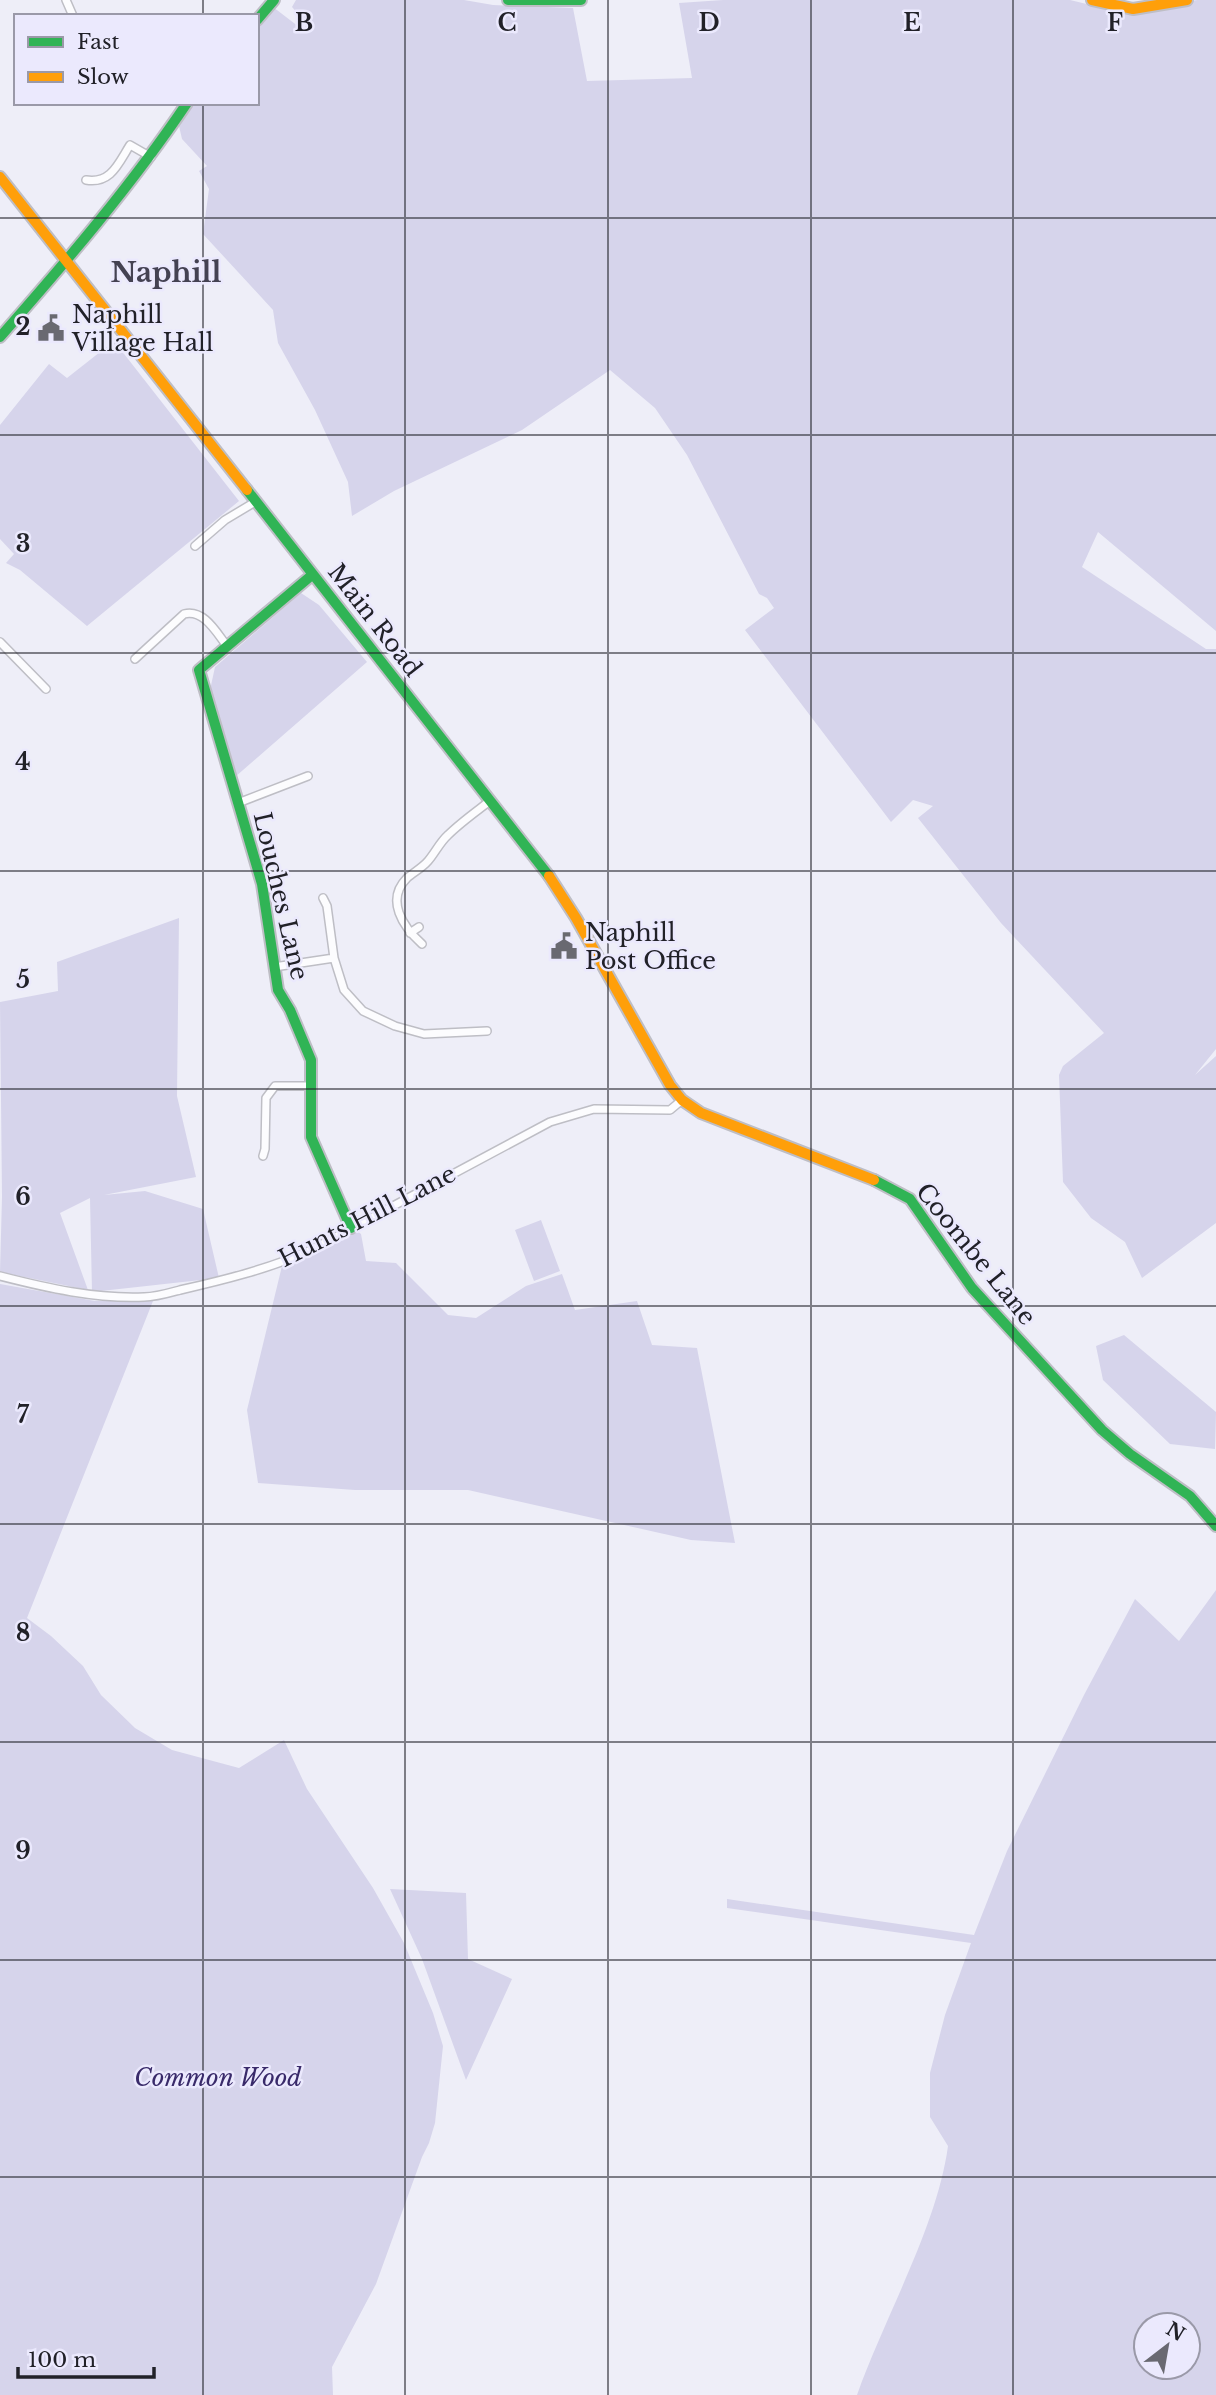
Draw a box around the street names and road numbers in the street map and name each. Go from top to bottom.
street label: Main Road [322,558,428,682]
street label: Louches Lane [248,809,314,983]
street label: Hunts Hill Lane [273,1159,461,1273]
street label: Coombe Lane [910,1177,1042,1331]

